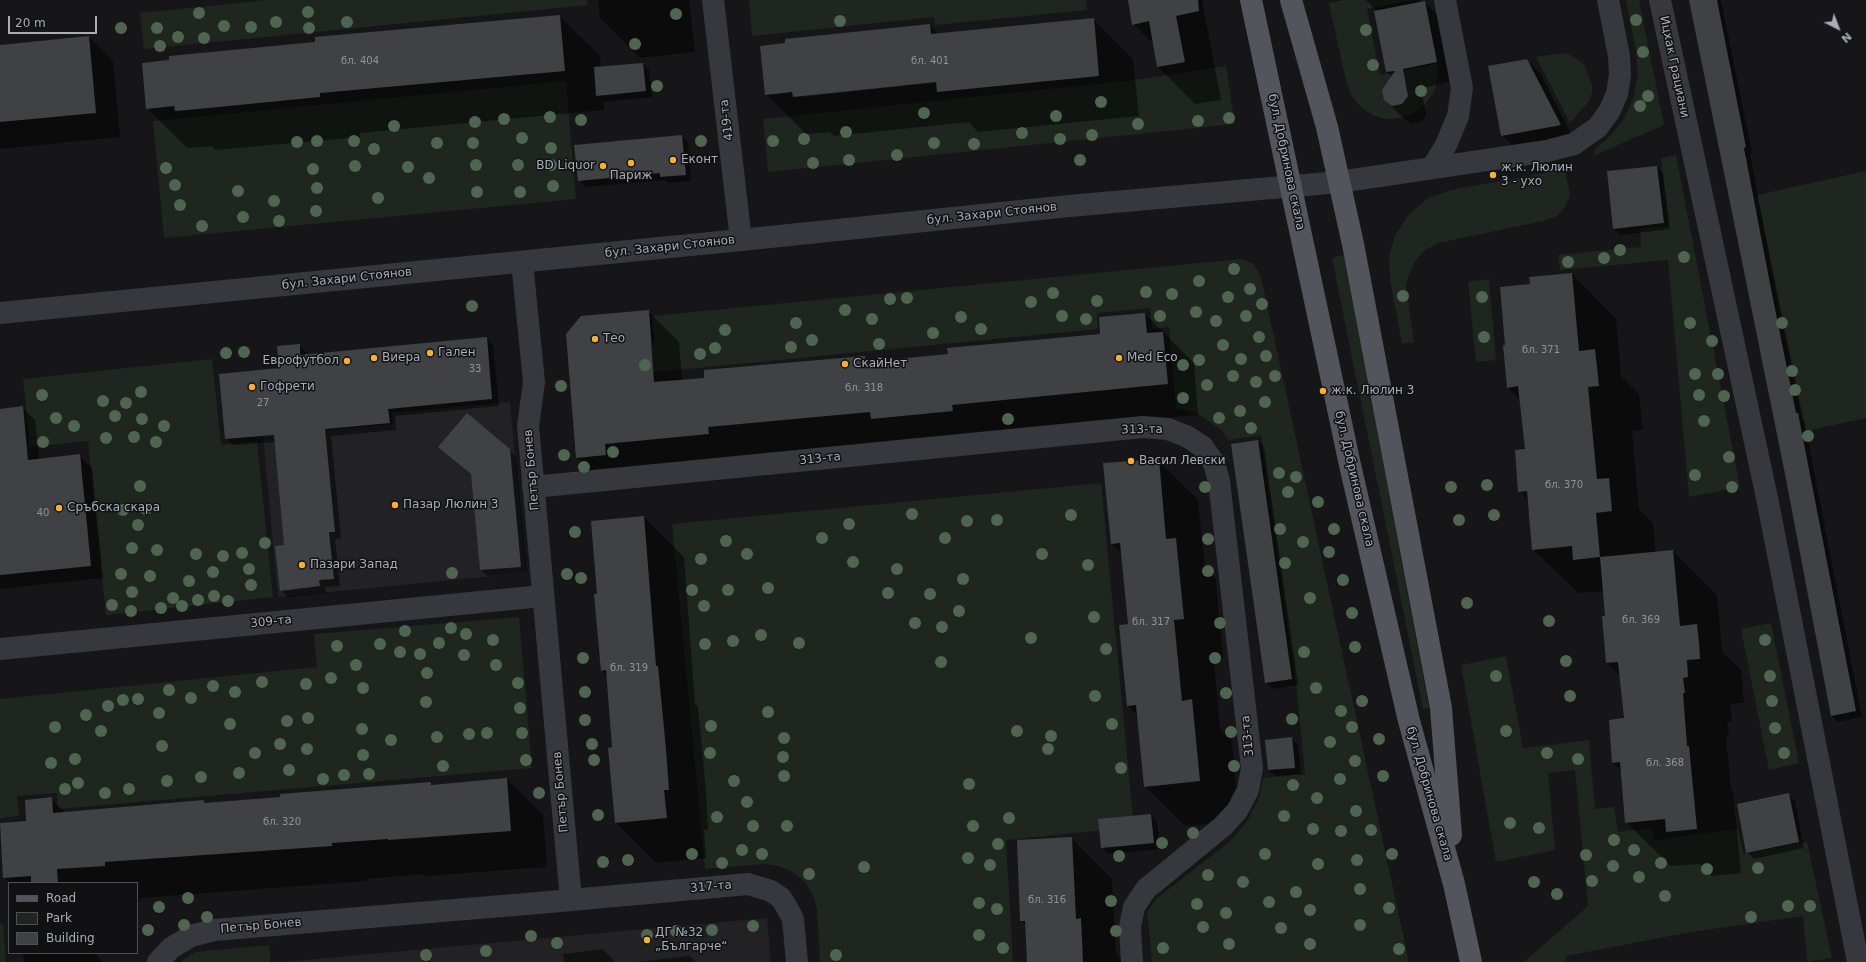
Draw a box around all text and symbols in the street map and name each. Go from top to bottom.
scale bar [10,8,99,34]
north arrow [1818,8,1858,48]
street label: Ицхак Грациани [1656,15,1692,119]
text: 20 m [15,16,46,30]
text: N [1839,29,1854,45]
house number: бл. 404 [341,55,379,67]
house number: бл. 401 [911,55,949,67]
street label: бул. Добринова скала [1265,93,1307,231]
street label: 419-та [717,98,737,142]
place label: Еконт [681,153,718,167]
marker: Еконт [668,155,678,165]
marker: Париж [626,158,636,168]
place label: BD Liquor [536,159,595,173]
marker: BD Liquor [598,161,608,171]
place label: ж.к. Люлин 3 - ухо [1501,161,1573,189]
place label: Париж [610,169,652,183]
marker: ж.к. Люлин 3 - ухо [1488,170,1498,180]
street label: бул. Захари Стоянов [926,200,1058,228]
street label: бул. Захари Стоянов [604,233,736,261]
street label: бул. Захари Стоянов [281,265,413,293]
place label: Тео [603,332,625,346]
marker: Тео [590,334,600,344]
house number: бл. 371 [1522,344,1560,356]
place label: Гален [438,346,476,360]
marker: Гален [425,348,435,358]
place label: Виера [382,351,420,365]
place label: Med Eco [1127,351,1178,365]
marker: Виера [369,353,379,363]
marker: Med Eco [1114,353,1124,363]
place label: Еврофутбол [263,354,339,368]
marker: Еврофутбол [342,356,352,366]
place label: СкайНет [853,357,907,371]
marker: СкайНет [840,359,850,369]
house number: 33 [469,363,481,375]
place label: Гофрети [260,380,315,394]
marker: Гофрети [247,382,257,392]
house number: бл. 318 [845,382,883,394]
place label: ж.к. Люлин 3 [1331,384,1414,398]
marker: ж.к. Люлин 3 [1318,386,1328,396]
house number: 27 [257,397,269,409]
street label: бул. Добринова скала [1331,410,1377,548]
street label: 313-та [1121,422,1163,438]
street label: Петър Бонев [521,429,543,511]
street label: 313-та [799,450,841,468]
place label: Васил Левски [1139,454,1226,468]
marker: Васил Левски [1126,456,1136,466]
house number: бл. 370 [1545,479,1583,491]
place label: Пазар Люлин 3 [403,498,498,512]
marker: Пазар Люлин 3 [390,500,400,510]
place label: Сръбска скара [67,501,160,515]
marker: Сръбска скара [54,503,64,513]
house number: 40 [37,507,49,519]
place label: Пазари Запад [310,558,398,572]
marker: Пазари Запад [297,560,307,570]
street label: 309-та [250,613,292,631]
house number: бл. 369 [1622,614,1660,626]
house number: бл. 317 [1132,616,1170,628]
house number: бл. 319 [610,662,648,674]
street label: 313-та [1239,715,1257,757]
street label: бул. Добринова скала [1403,725,1455,863]
street label: Петър Бонев [550,751,572,833]
house number: бл. 368 [1646,757,1684,769]
house number: бл. 320 [263,816,301,828]
street label: 317-та [690,878,732,896]
legend [8,882,138,954]
text: Road [46,891,76,905]
house number: бл. 316 [1028,894,1066,906]
text: Park [46,911,72,925]
street label: Петър Бонев [220,915,302,937]
place label: ДГ №32 „Българче“ [655,926,728,954]
text: Building [46,931,95,945]
marker: ДГ №32 „Българче“ [642,935,652,945]

